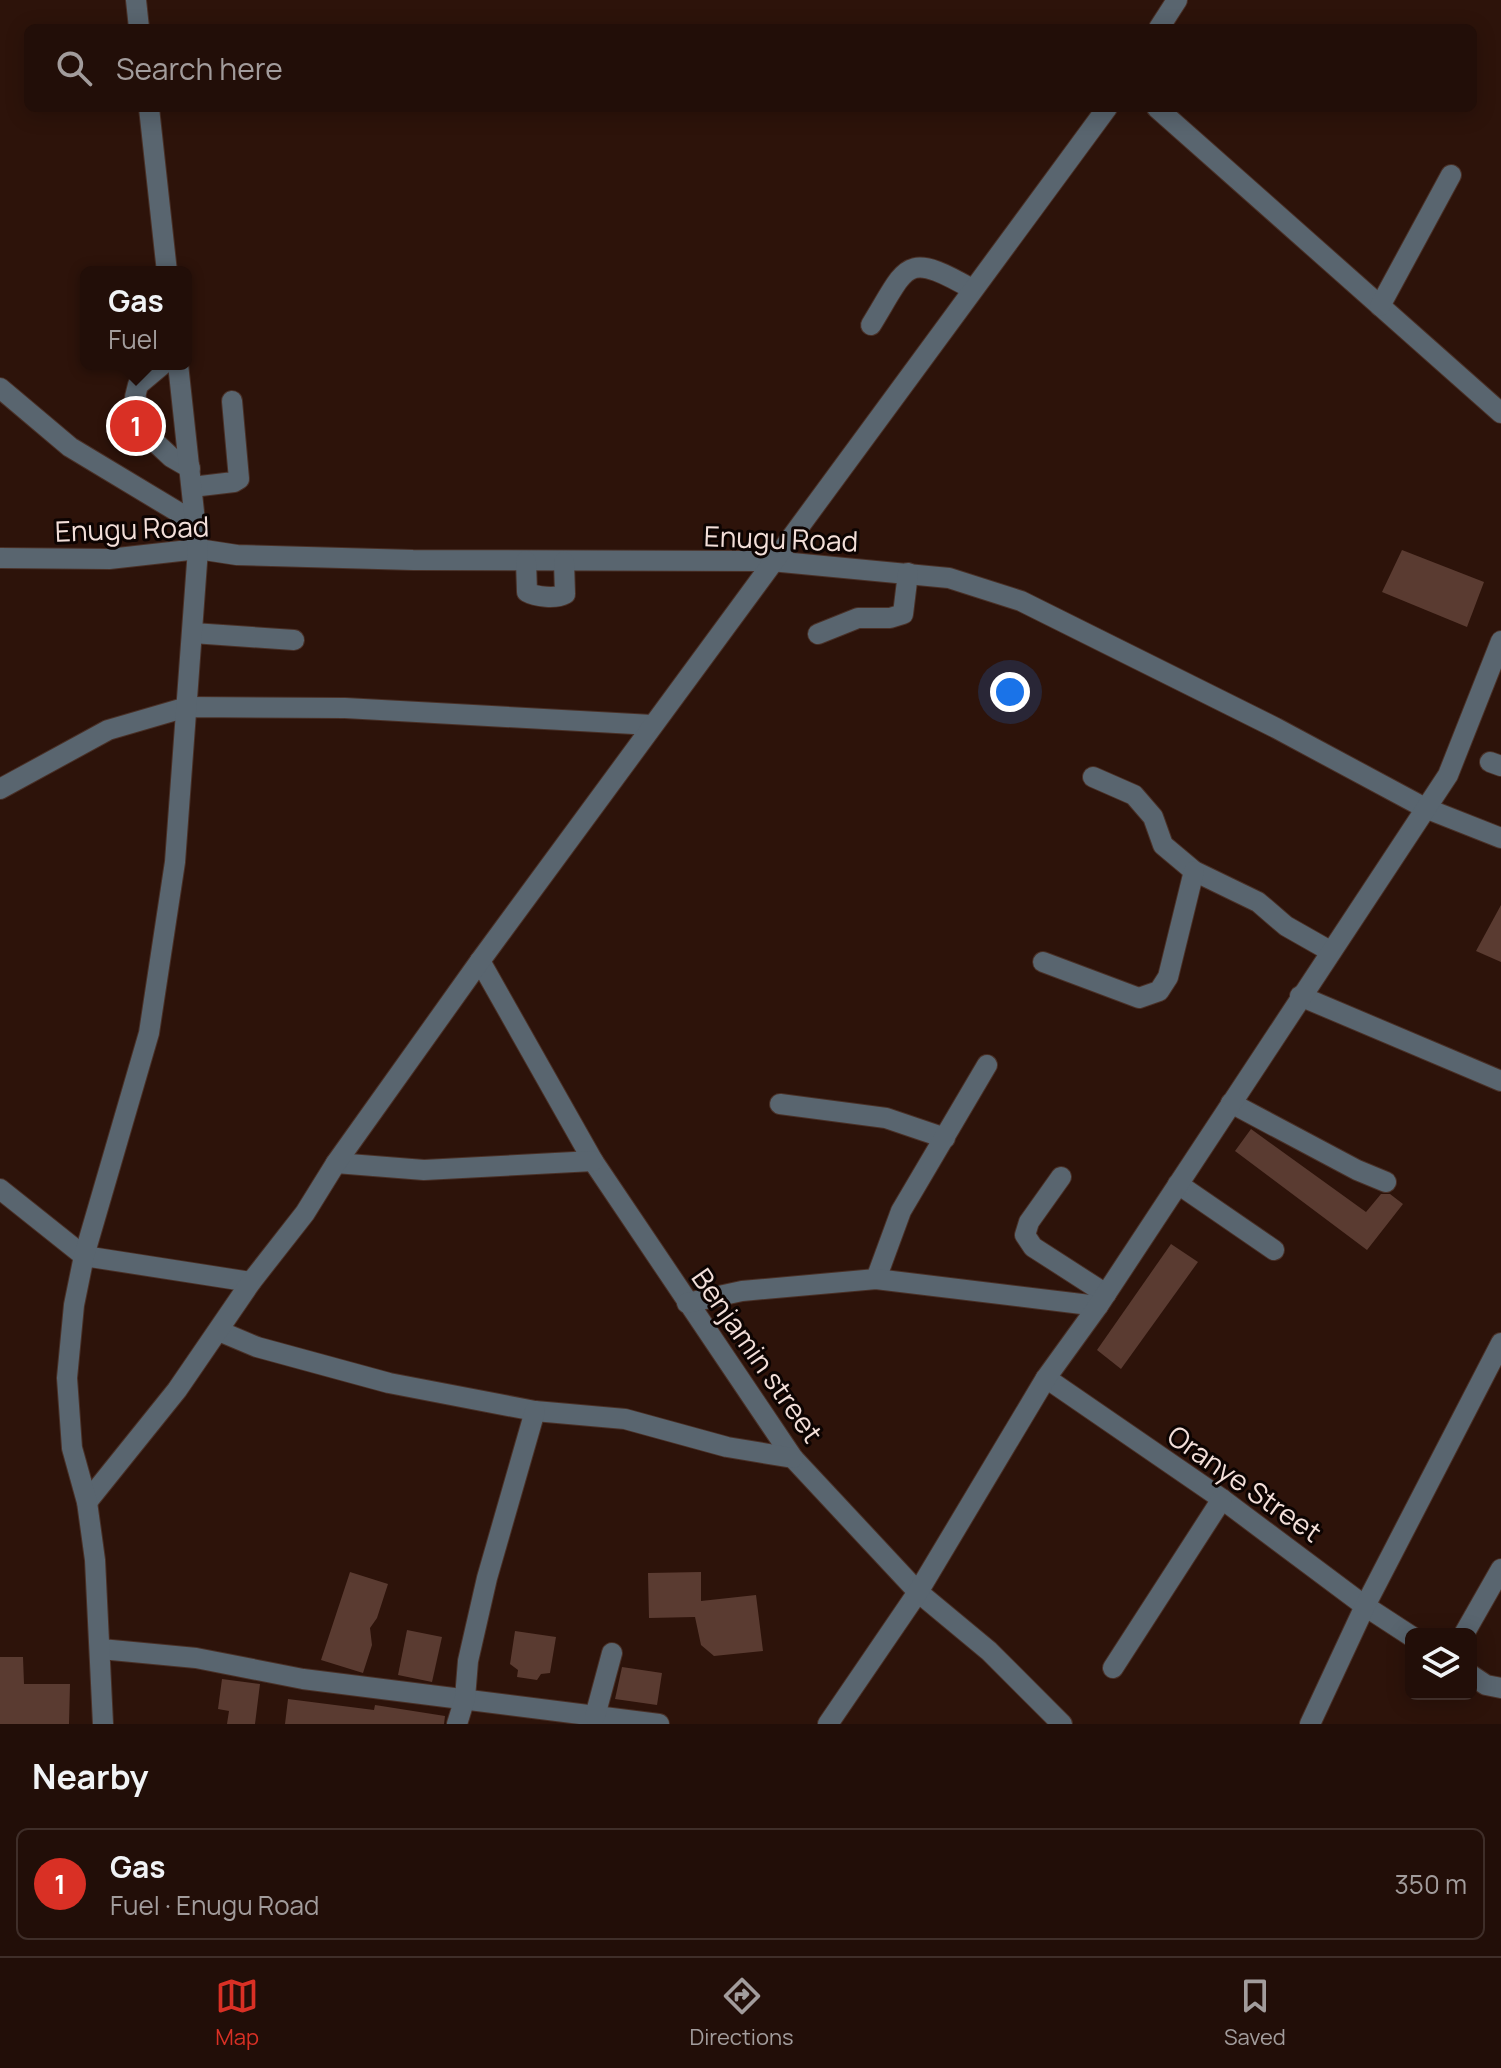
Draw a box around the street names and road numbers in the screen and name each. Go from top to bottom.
street label: Enugu Road [54,506,210,550]
street label: Enugu Road [703,516,859,560]
street label: Benjamin street [684,1260,832,1450]
street label: Oranye Street [1160,1416,1330,1550]

